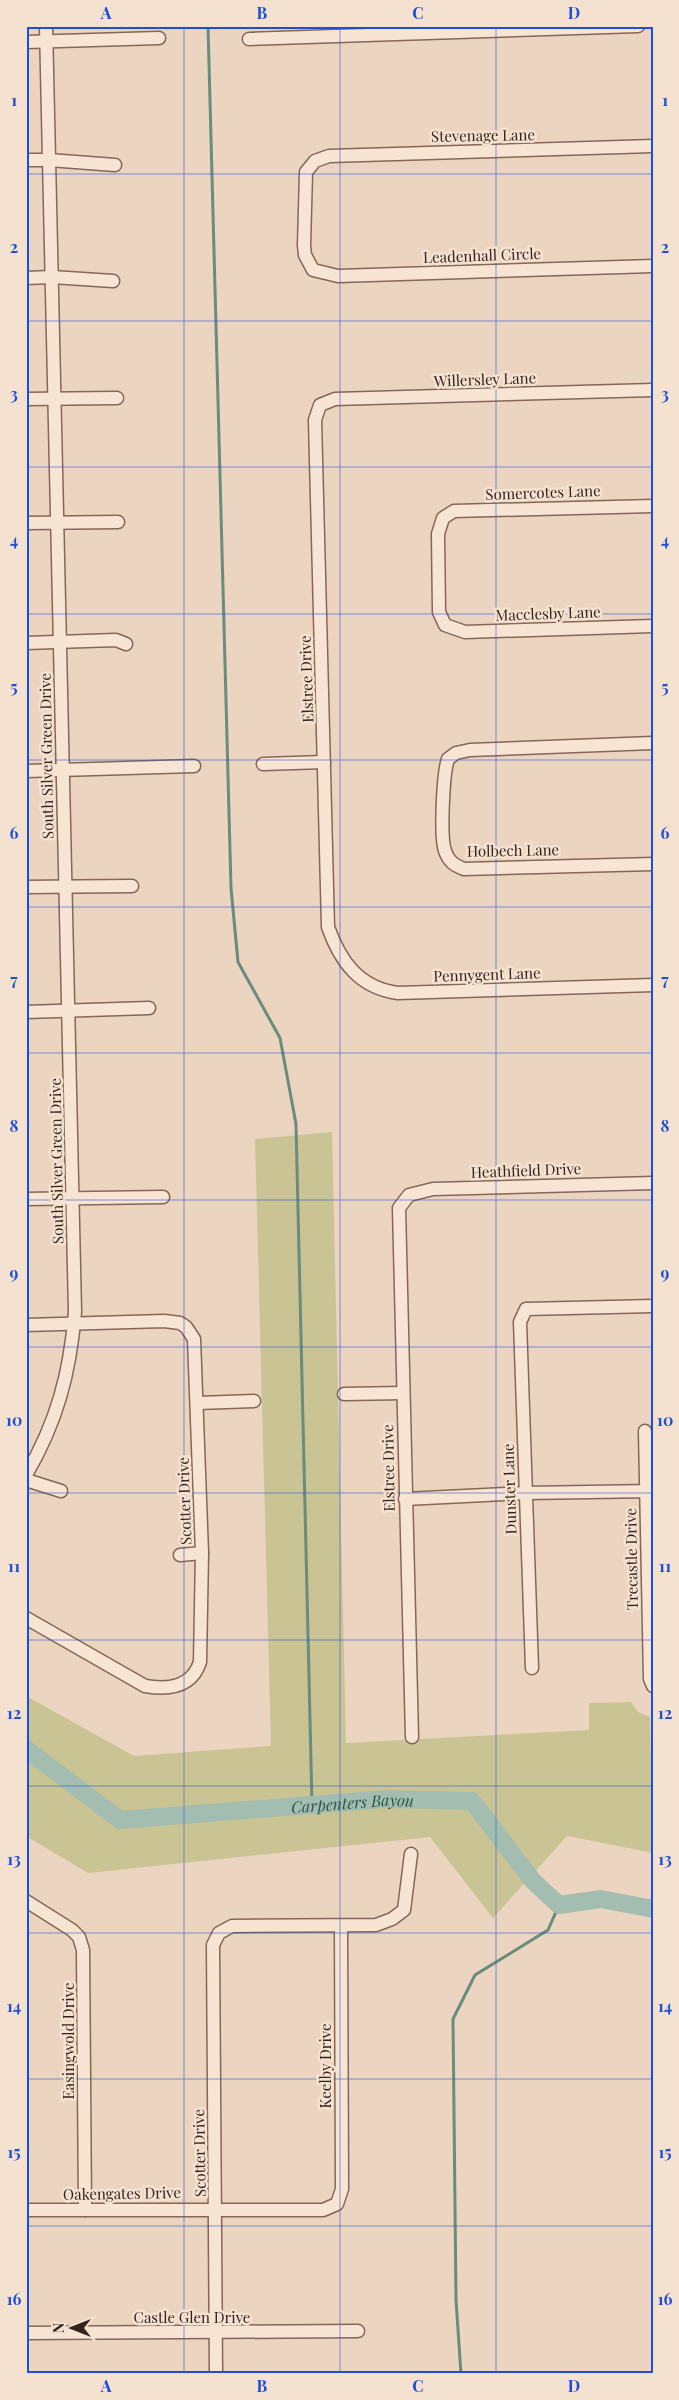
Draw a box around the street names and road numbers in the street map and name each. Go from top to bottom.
street label: Stevenage Lane [431,124,535,146]
street label: Leadenhall Circle [423,243,541,267]
street label: Willersley Lane [433,367,536,391]
street label: Somercotes Lane [485,480,601,504]
street label: Macclesby Lane [495,601,601,625]
street label: Elstree Drive [294,635,318,723]
street label: South Silver Green Drive [35,673,57,839]
street label: Holbech Lane [467,839,559,861]
street label: Pennygent Lane [433,962,541,986]
street label: South Silver Green Drive [45,1078,67,1244]
street label: Heathfield Drive [470,1158,582,1182]
street label: Elstree Drive [377,1424,399,1512]
street label: Dunster Lane [497,1443,521,1535]
street label: Scotter Drive [172,1457,196,1545]
street label: Trecastle Drive [620,1508,642,1610]
street label: Easingwold Drive [58,1982,78,2100]
street label: Keelby Drive [315,2023,335,2109]
street label: Scotter Drive [188,2109,210,2197]
street label: Oakengates Drive [63,2182,181,2204]
street label: Castle Glen Drive [134,2307,250,2327]

